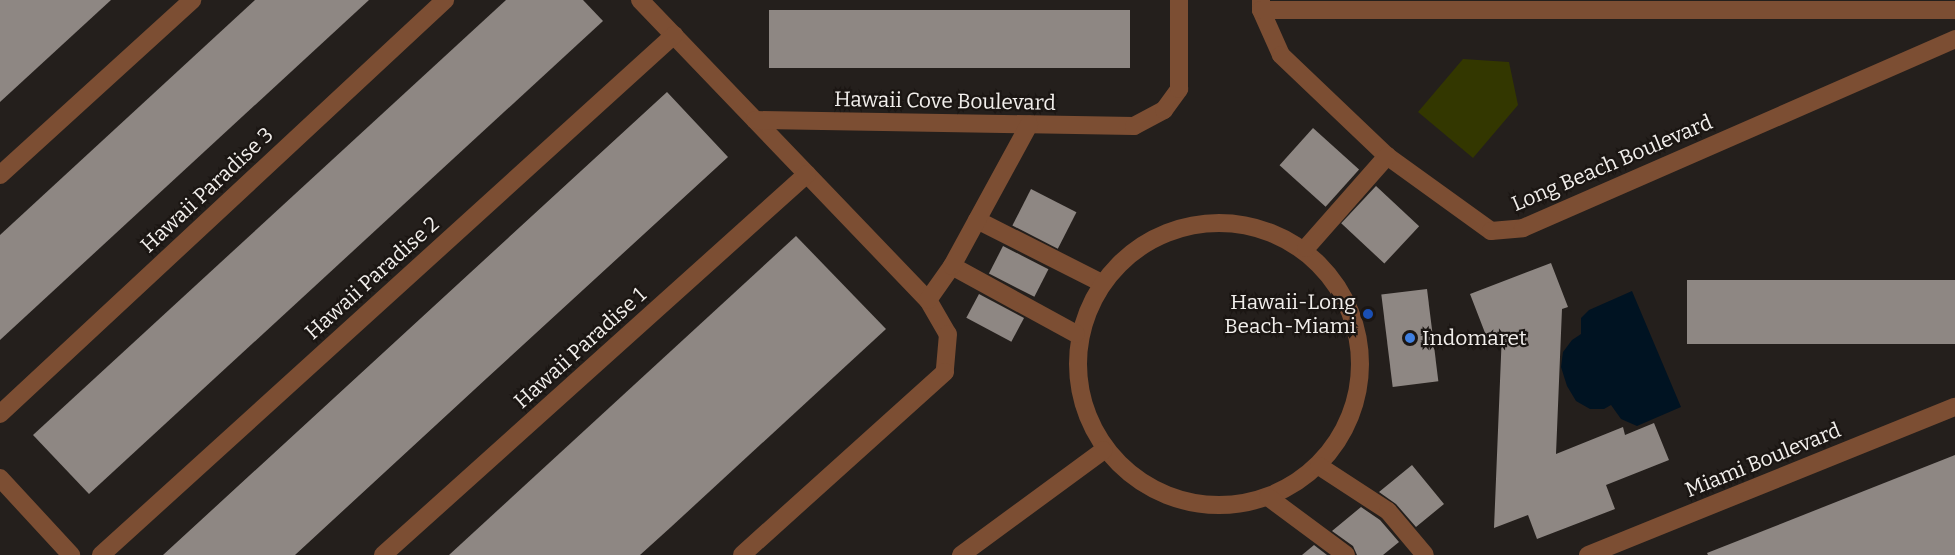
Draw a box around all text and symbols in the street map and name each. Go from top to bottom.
street label: Hawaii Cove Boulevard [834,86,1056,116]
street label: Long Beach Boulevard [1508,109,1716,217]
street label: Hawaii Paradise 3 [136,122,278,258]
street label: Hawaii Paradise 2 [300,211,444,345]
street label: Hawaii Paradise 1 [509,282,651,414]
place label: Hawaii-Long Beach-Miami [1224,289,1356,339]
marker: Hawaii-Long Beach-Miami [1361,307,1375,321]
place label: Indomaret [1422,325,1527,351]
marker: Indomaret [1403,331,1417,345]
street label: Miami Boulevard [1682,417,1844,503]

